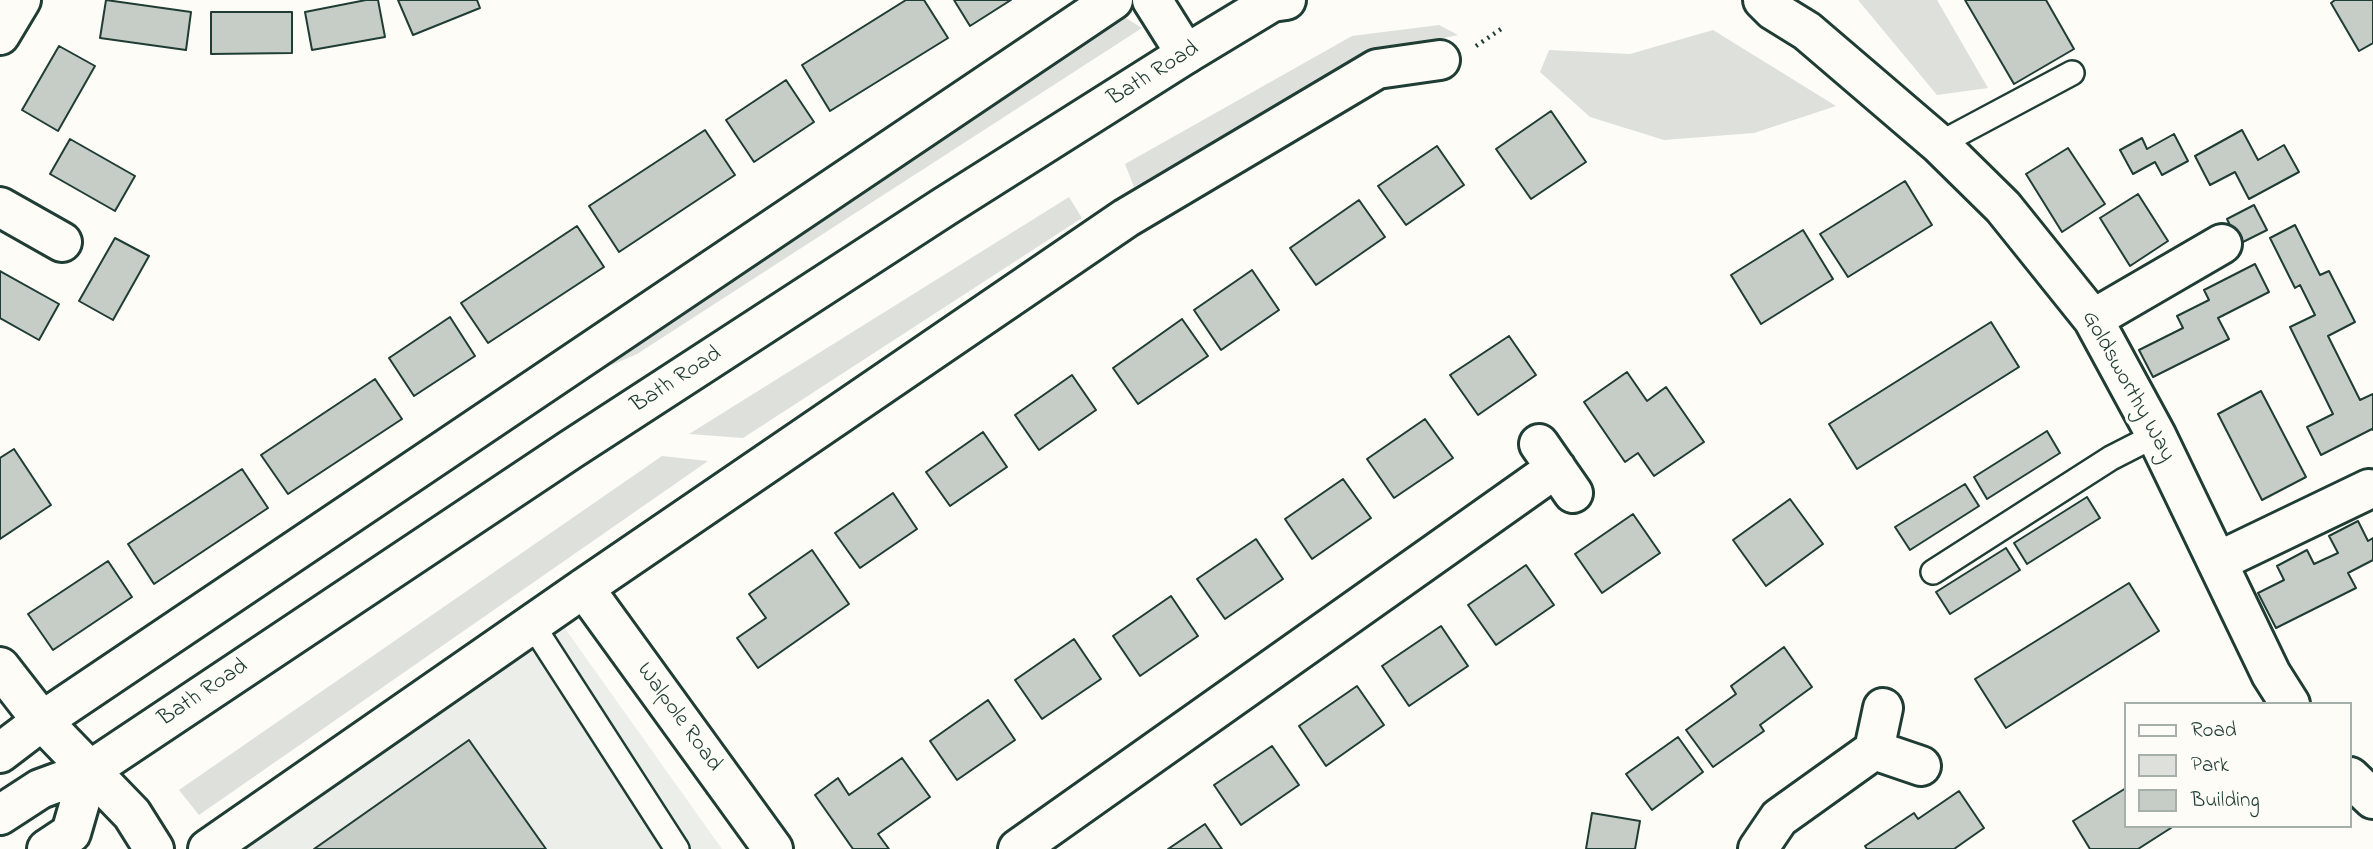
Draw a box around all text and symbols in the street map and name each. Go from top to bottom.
street label: Bath Road [1103,36,1205,114]
street label: Goldsworthy Way [2074,307,2180,467]
street label: Bath Road [627,342,727,420]
street label: Bath Road [154,654,254,734]
street label: Walpole Road [629,658,727,778]
legend [2124,702,2352,828]
text: Road [2191,716,2237,746]
text: Park [2191,751,2229,781]
text: Building [2191,786,2260,816]

